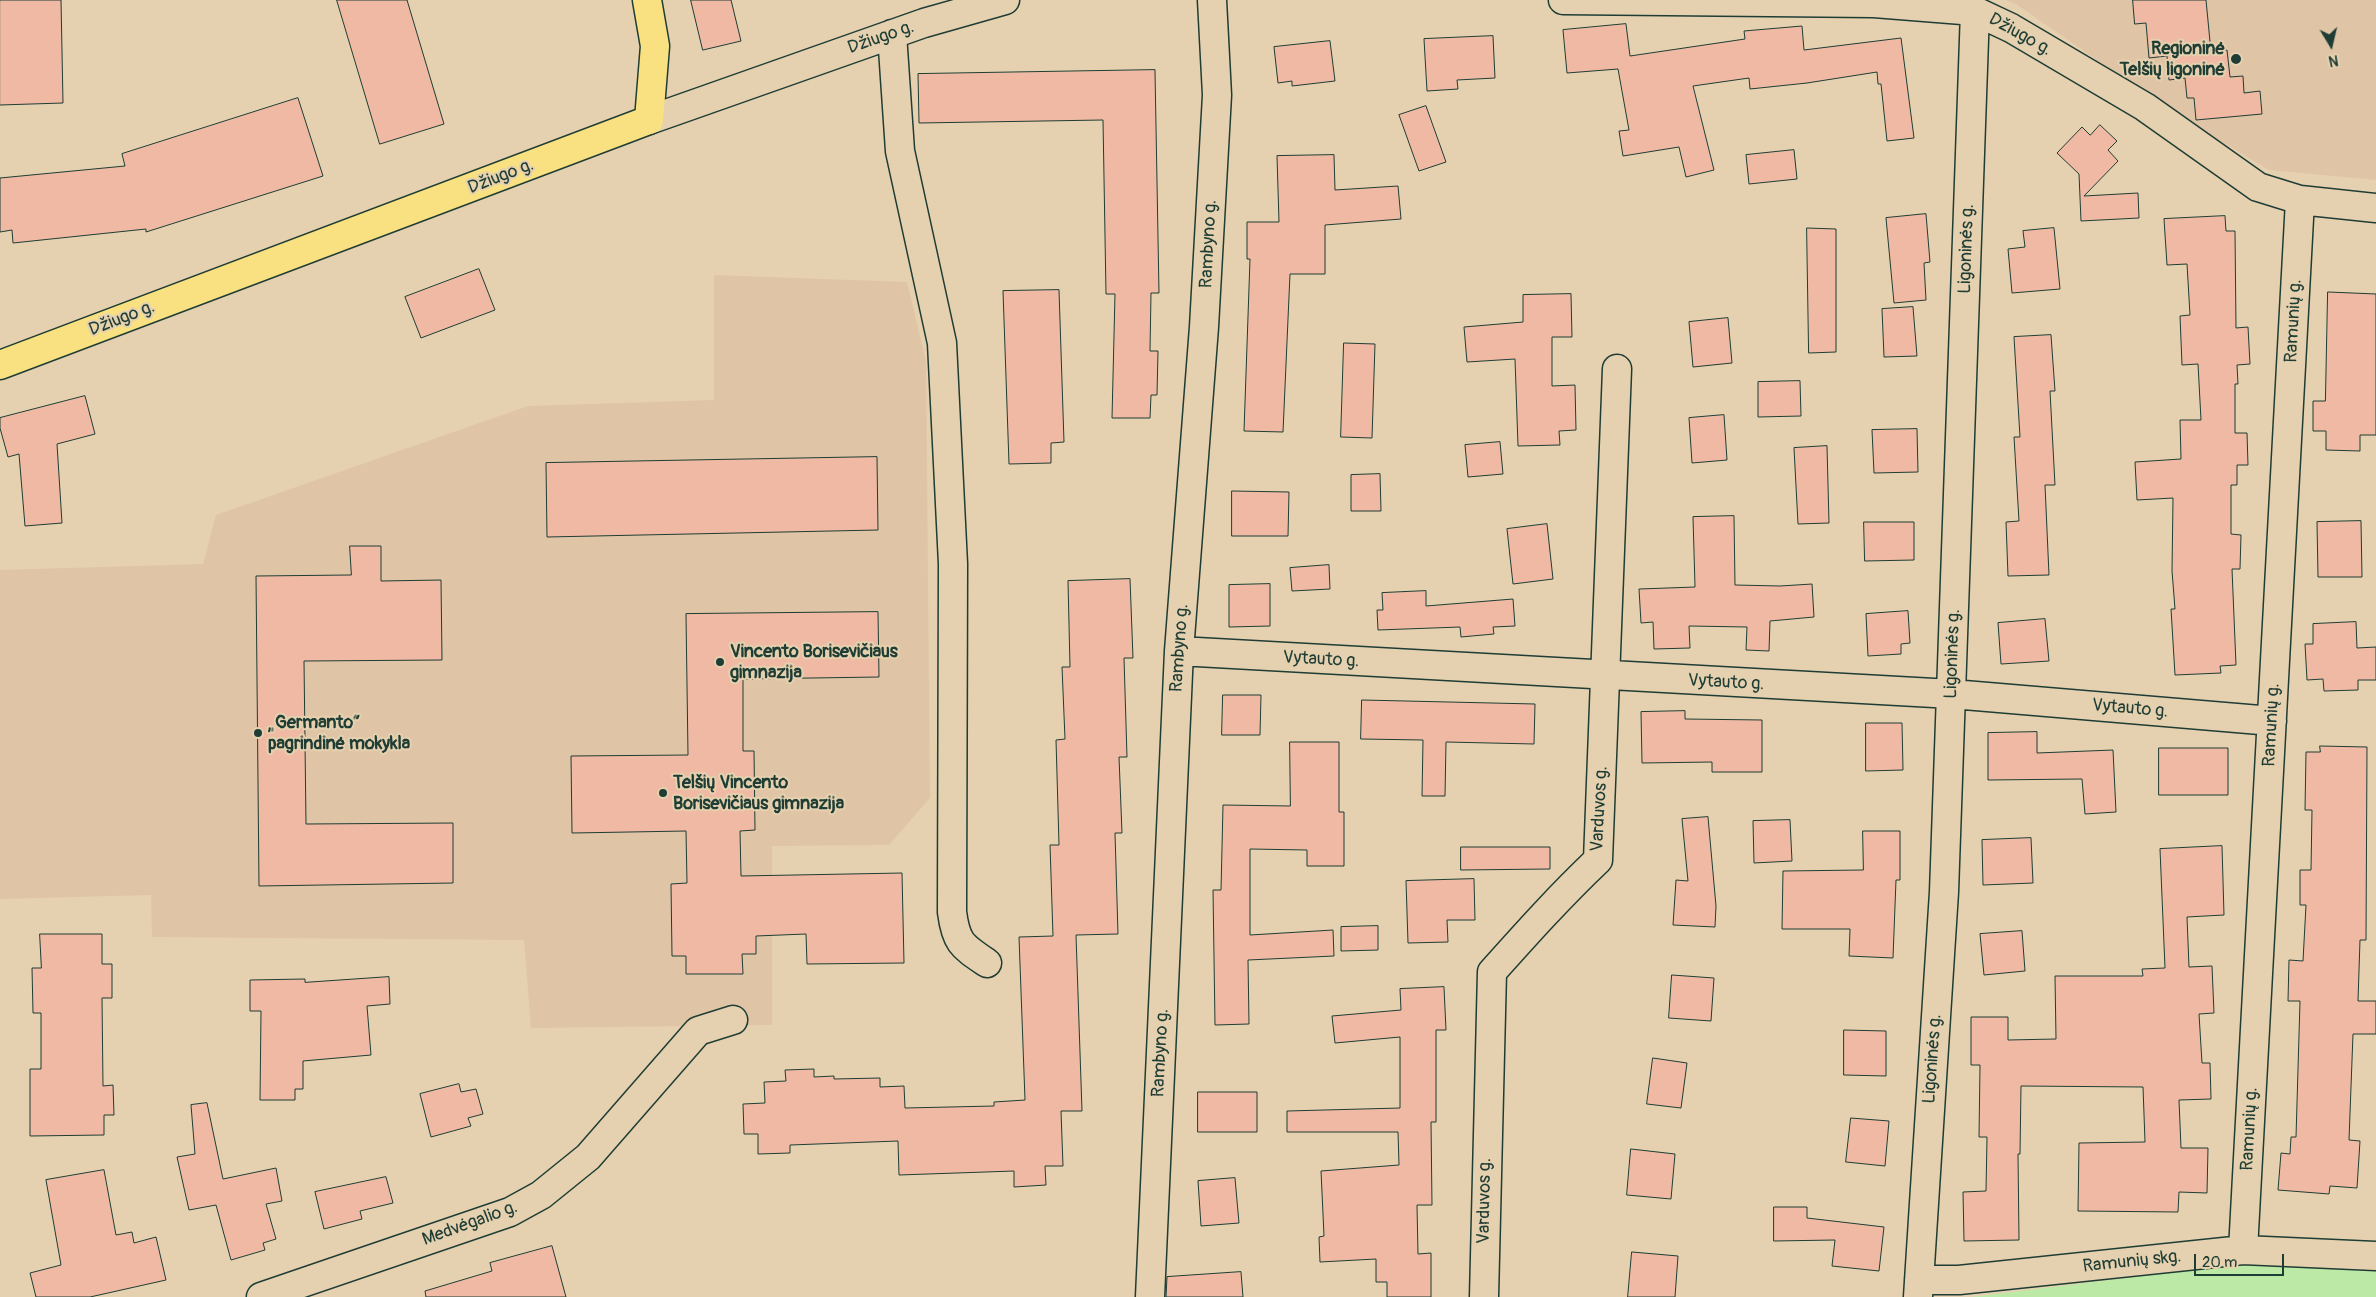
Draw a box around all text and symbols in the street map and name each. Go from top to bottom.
street label: Džiugo g. [1985,9,2055,61]
street label: Džiugo g. [845,17,917,59]
north arrow [2306,20,2356,70]
place label: Regioninė Telšių ligoninė [2119,38,2225,80]
text: N [2327,51,2339,69]
marker: Regioninė Telšių ligoninė [2229,52,2243,66]
street label: Džiugo g. [465,155,537,199]
street label: Rambyno g. [1196,199,1222,289]
street label: Ligoninės g. [1955,204,1979,294]
street label: Ramunių g. [2281,279,2307,363]
street label: Džiugo g. [86,297,158,341]
street label: Rambyno g. [1166,603,1194,693]
street label: Ligoninės g. [1941,609,1965,699]
place label: Vincento Borisevičiaus gimnazija [730,641,898,684]
street label: Vytauto g. [1282,647,1360,673]
marker: Vincento Borisevičiaus gimnazija [714,656,726,668]
street label: Vytauto g. [1687,670,1765,696]
street label: Ramunių g. [2259,683,2285,767]
street label: Vytauto g. [2091,695,2169,723]
place label: „Germanto“ pagrindinė mokykla [268,712,410,754]
marker: „Germanto“ pagrindinė mokykla [252,727,264,739]
street label: Varduvos g. [1587,766,1613,852]
place label: Telšių Vincento Borisevičiaus gimnazija [673,772,844,814]
marker: Telšių Vincento Borisevičiaus gimnazija [657,787,669,799]
street label: Rambyno g. [1148,1008,1174,1098]
street label: Ligoninės g. [1919,1013,1947,1105]
street label: Ramunių g. [2237,1087,2263,1171]
street label: Varduvos g. [1473,1158,1497,1244]
street label: Medvėgalio g. [419,1197,521,1251]
scale bar [2196,1244,2286,1276]
street label: Ramunių skg. [2082,1246,2182,1278]
text: 20 m [2202,1253,2237,1272]

